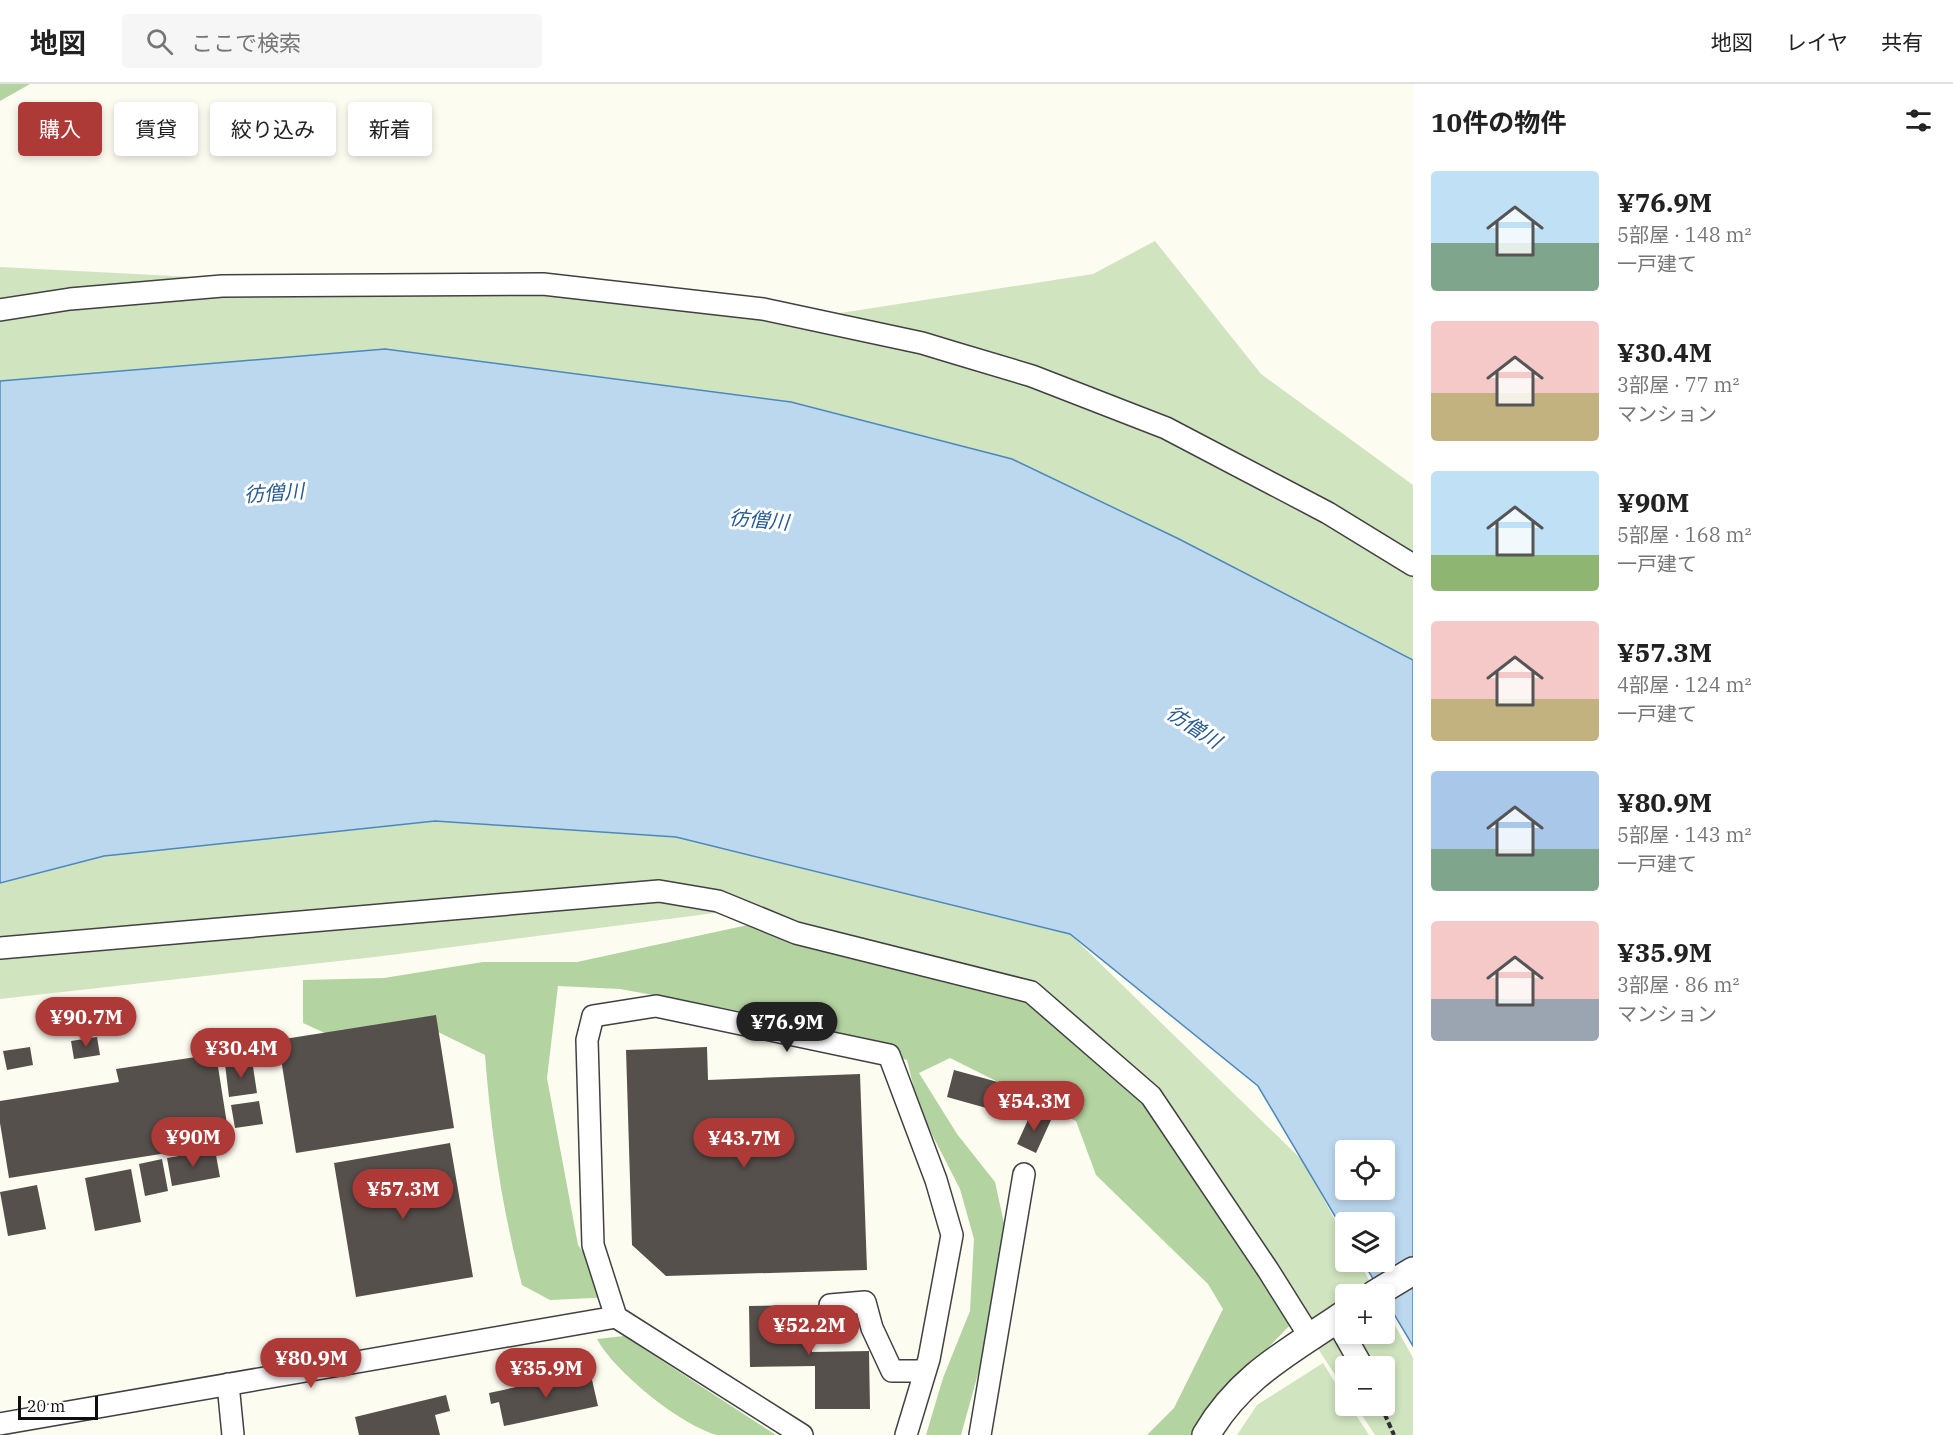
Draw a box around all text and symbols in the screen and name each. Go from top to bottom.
search box [122,14,542,68]
text: 地図 [30,24,86,61]
icon: search [143,25,176,58]
text: ここで検索 [191,28,301,57]
text: 地図 [1711,28,1753,56]
text: レイヤ [1786,28,1848,56]
text: 共有 [1881,28,1923,56]
chip: 購入 [18,102,102,156]
chip: 賃貸 [114,102,198,156]
chip: 絞り込み [210,102,336,156]
chip: 新着 [348,102,432,156]
icon: filters [1902,104,1935,137]
text: 10件の物件 [1431,105,1566,139]
text: ¥76.9M [1617,185,1712,219]
icon: home [1479,195,1551,267]
text: 5部屋 · 148 m² [1617,221,1751,248]
text: 一戸建て [1617,250,1697,277]
text: ¥30.4M [1617,335,1712,369]
icon: home [1479,345,1551,417]
text: 3部屋 · 77 m² [1617,371,1739,398]
text: マンション [1617,400,1717,427]
water label: 彷僧川 [243,477,307,508]
text: ¥90M [1617,485,1689,519]
icon: home [1479,495,1551,567]
water label: 彷僧川 [728,503,792,536]
text: 5部屋 · 168 m² [1617,521,1751,548]
text: 一戸建て [1617,550,1697,577]
text: ¥57.3M [1617,635,1712,669]
icon: home [1479,645,1551,717]
text: 4部屋 · 124 m² [1617,671,1751,698]
water label: 彷僧川 [1162,699,1228,755]
text: 一戸建て [1617,700,1697,727]
text: ¥80.9M [1617,785,1712,819]
icon: home [1479,795,1551,867]
text: 5部屋 · 143 m² [1617,821,1751,848]
text: 一戸建て [1617,850,1697,877]
text: ¥35.9M [1617,935,1712,969]
icon: home [1479,945,1551,1017]
text: 3部屋 · 86 m² [1617,971,1739,998]
pin: ¥90.7M [37,997,135,1048]
text: マンション [1617,1000,1717,1027]
pin: ¥76.9M [738,1002,836,1053]
text: ¥90.7M [49,1003,123,1030]
text: ¥76.9M [750,1008,824,1035]
pin: ¥30.4M [192,1028,290,1079]
text: ¥30.4M [204,1034,278,1061]
pin: ¥54.3M [985,1081,1083,1132]
text: ¥54.3M [997,1087,1071,1114]
pin: ¥90M [157,1117,229,1168]
pin: ¥43.7M [695,1118,793,1169]
text: ¥90M [165,1123,221,1150]
text: ¥43.7M [707,1124,781,1151]
map controls [1335,1140,1395,1416]
button: locate [1335,1140,1395,1200]
pin: ¥57.3M [354,1169,452,1220]
text: ¥57.3M [366,1175,440,1202]
button: layers [1335,1212,1395,1272]
button: + [1335,1284,1395,1344]
pin: ¥52.2M [760,1305,858,1356]
text: ¥52.2M [772,1311,846,1338]
pin: ¥80.9M [262,1338,360,1389]
text: ¥80.9M [274,1344,348,1371]
pin: ¥35.9M [497,1348,595,1399]
text: ¥35.9M [509,1354,583,1381]
button: − [1335,1356,1395,1416]
scale bar [18,1393,98,1420]
text: 20 m [27,1396,65,1416]

